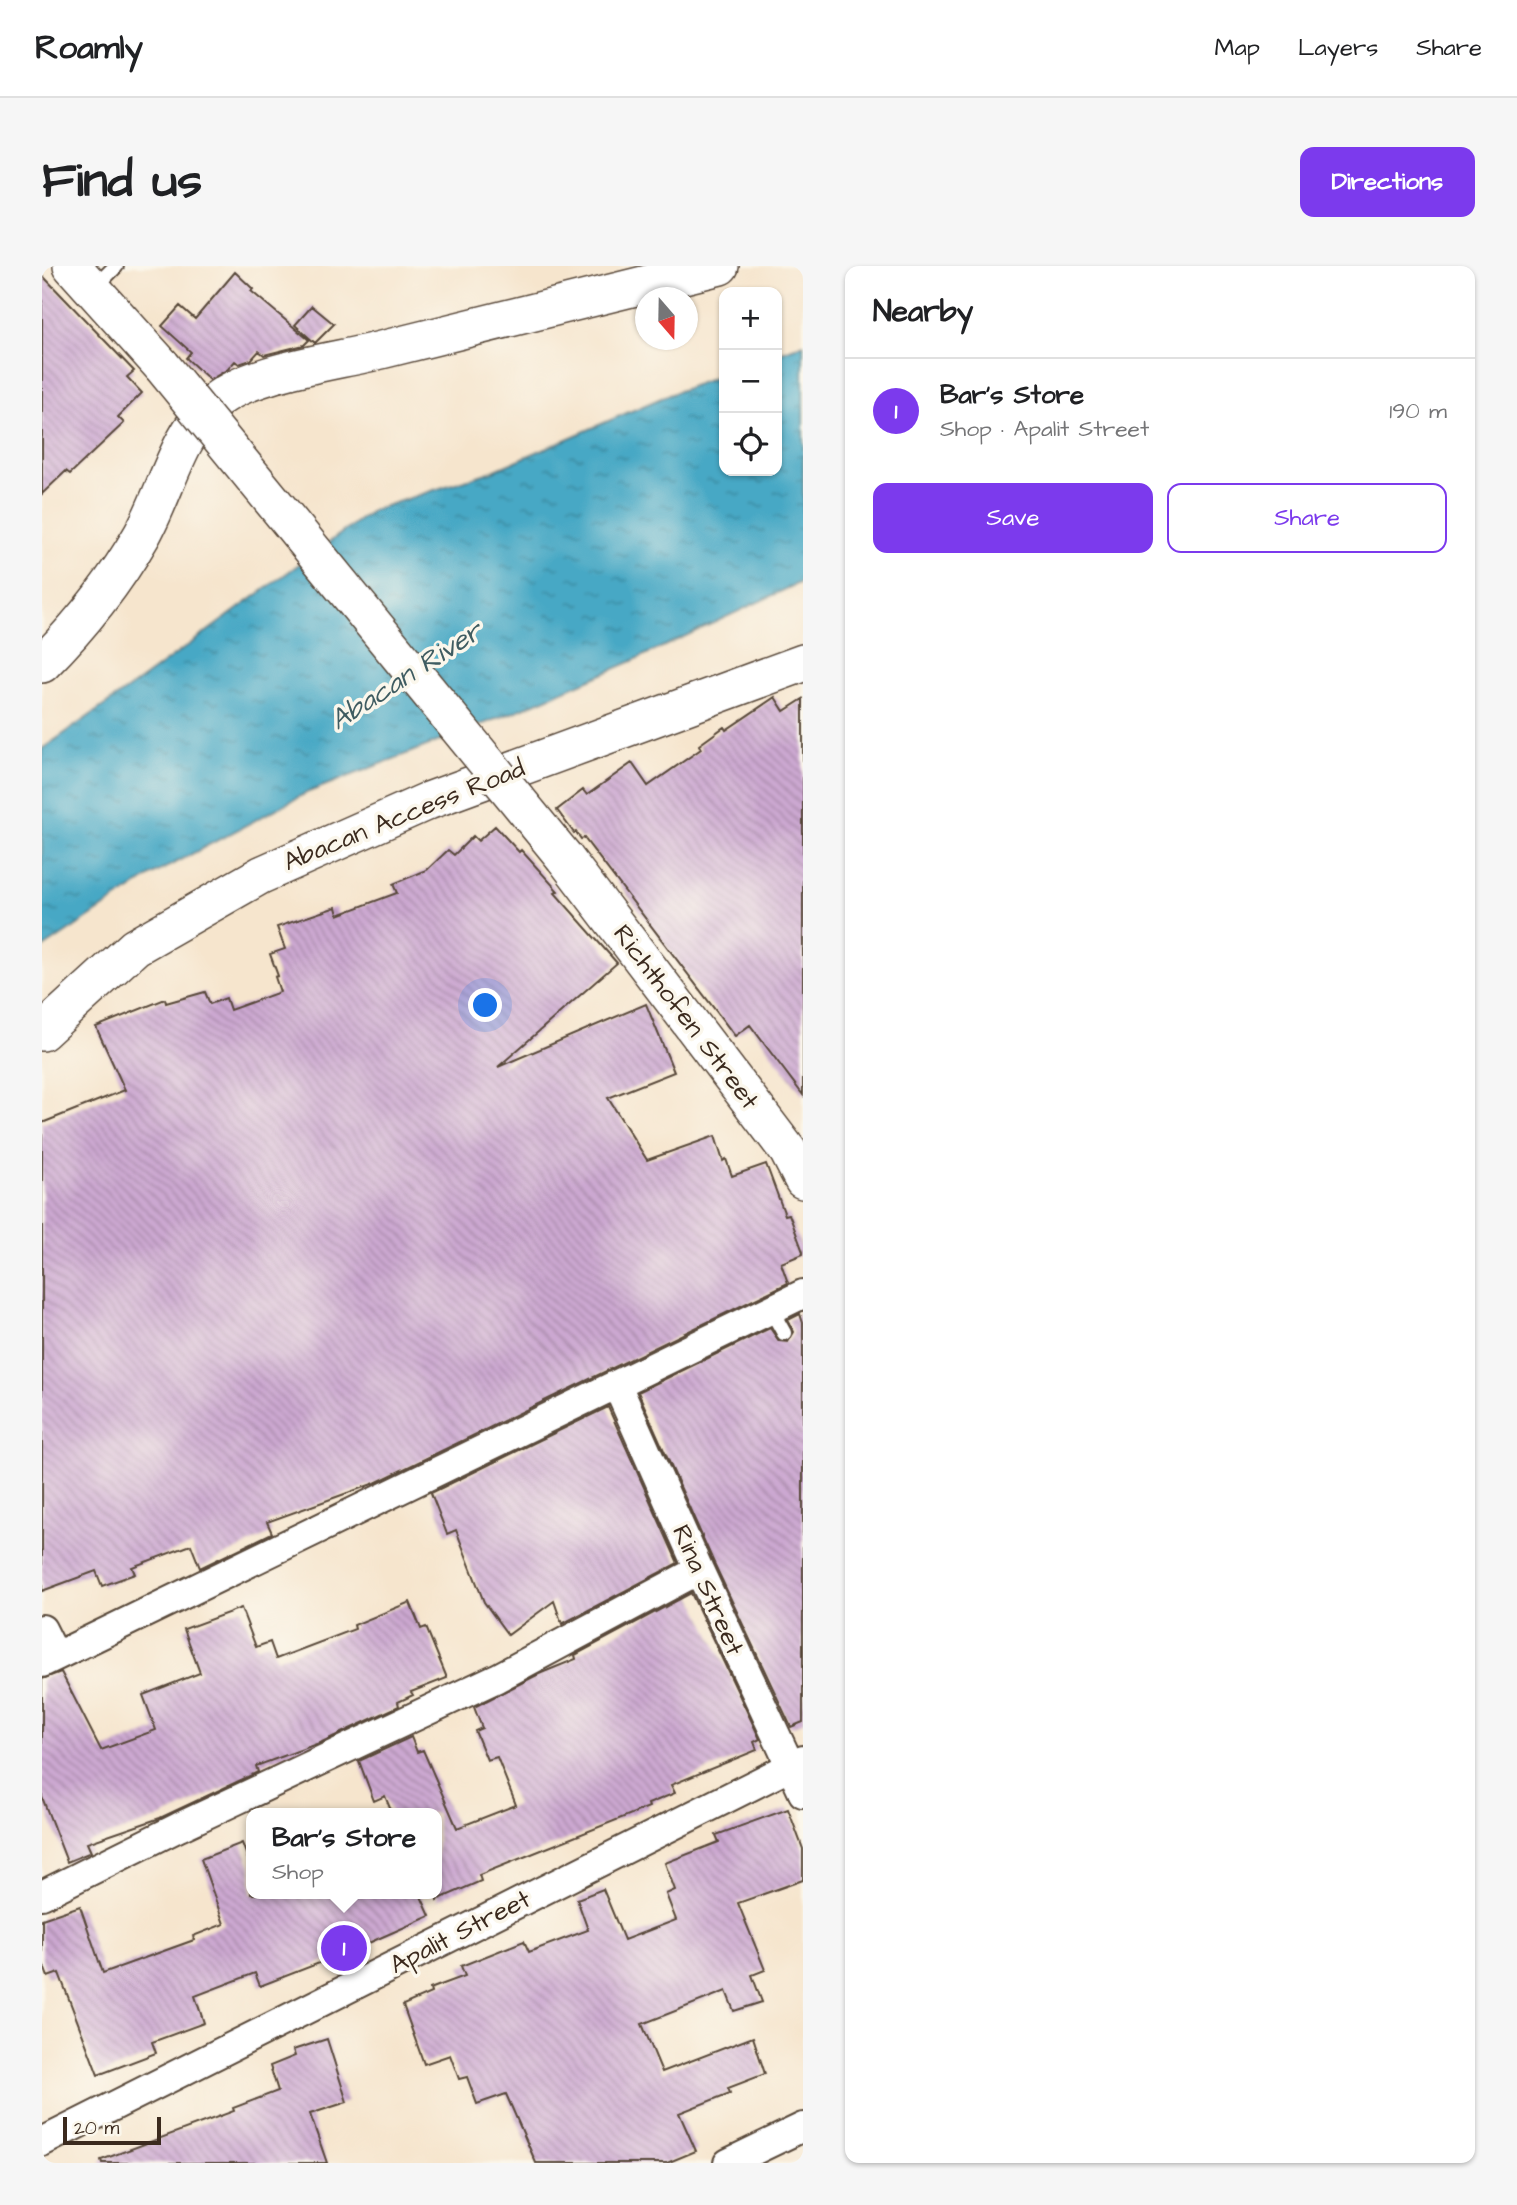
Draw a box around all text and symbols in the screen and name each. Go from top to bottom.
text: Roamly [35,25,143,71]
text: Map [1215,31,1260,65]
text: Layers [1298,31,1378,65]
text: Share [1416,31,1482,65]
button: Directions [1300,147,1475,217]
text: Find us [42,148,202,216]
north arrow [635,287,698,350]
map controls [719,287,782,476]
button: + [719,287,782,350]
text: Nearby [873,291,973,333]
button: − [719,350,782,413]
text: Bar's Store [940,377,1084,413]
text: 1 [895,395,897,427]
text: 190 m [1389,395,1447,427]
button: locate [719,413,782,476]
text: Shop · Apalit Street [940,413,1149,445]
button: Save [873,483,1153,553]
button: Share [1167,483,1447,553]
water label: Abacan River [322,611,492,740]
street label: Abacan Access Road [278,750,530,880]
street label: Richthofen Street [605,917,768,1117]
your location [468,988,502,1022]
street label: Rina Street [663,1519,753,1661]
popup [246,1808,442,1899]
text: Bar's Store [272,1820,416,1856]
text: Shop [272,1856,324,1888]
street label: Apalit Street [383,1881,537,1983]
pin: 1 [321,1922,367,1974]
scale bar [63,2114,161,2146]
text: 20 m [74,2115,119,2142]

